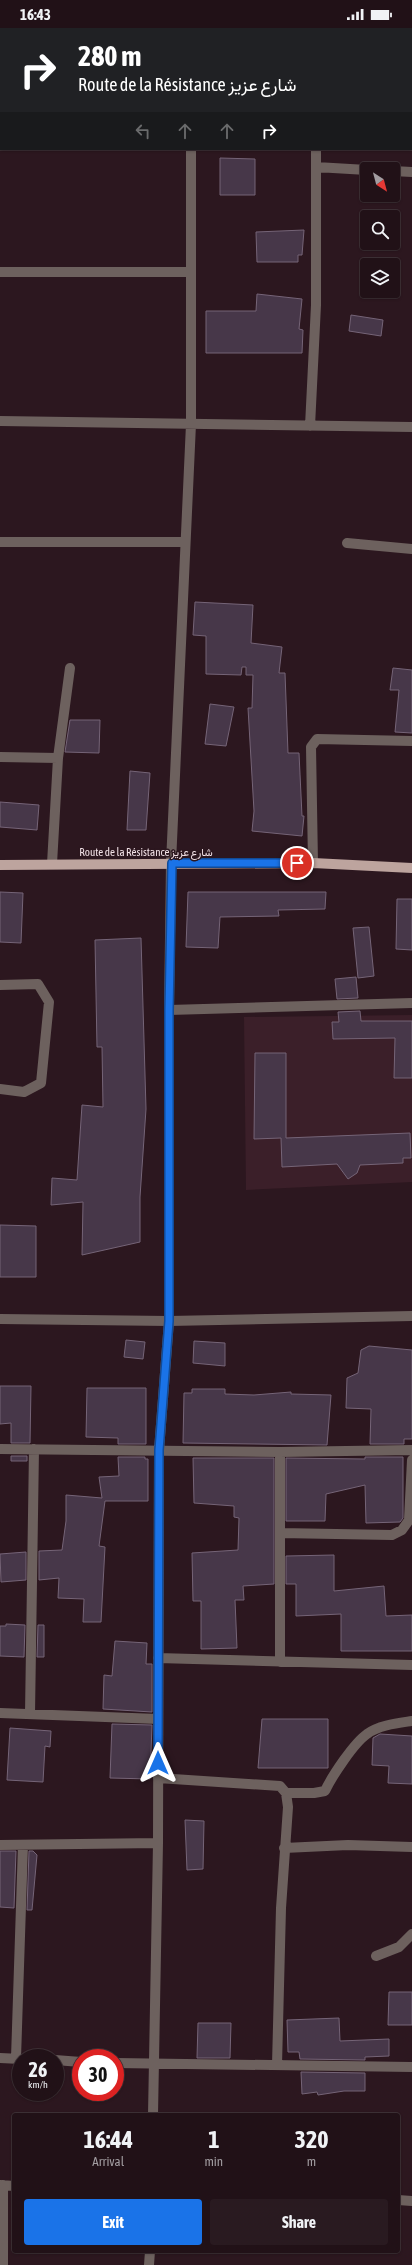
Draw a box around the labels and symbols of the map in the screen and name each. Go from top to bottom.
north arrow [360,162,400,202]
street label: Route de la Résistance شارع عزيز [79,846,213,860]
pin [280,846,314,880]
position arrow [137,1742,179,1784]
speed limit sign: 30 [72,2049,124,2101]

